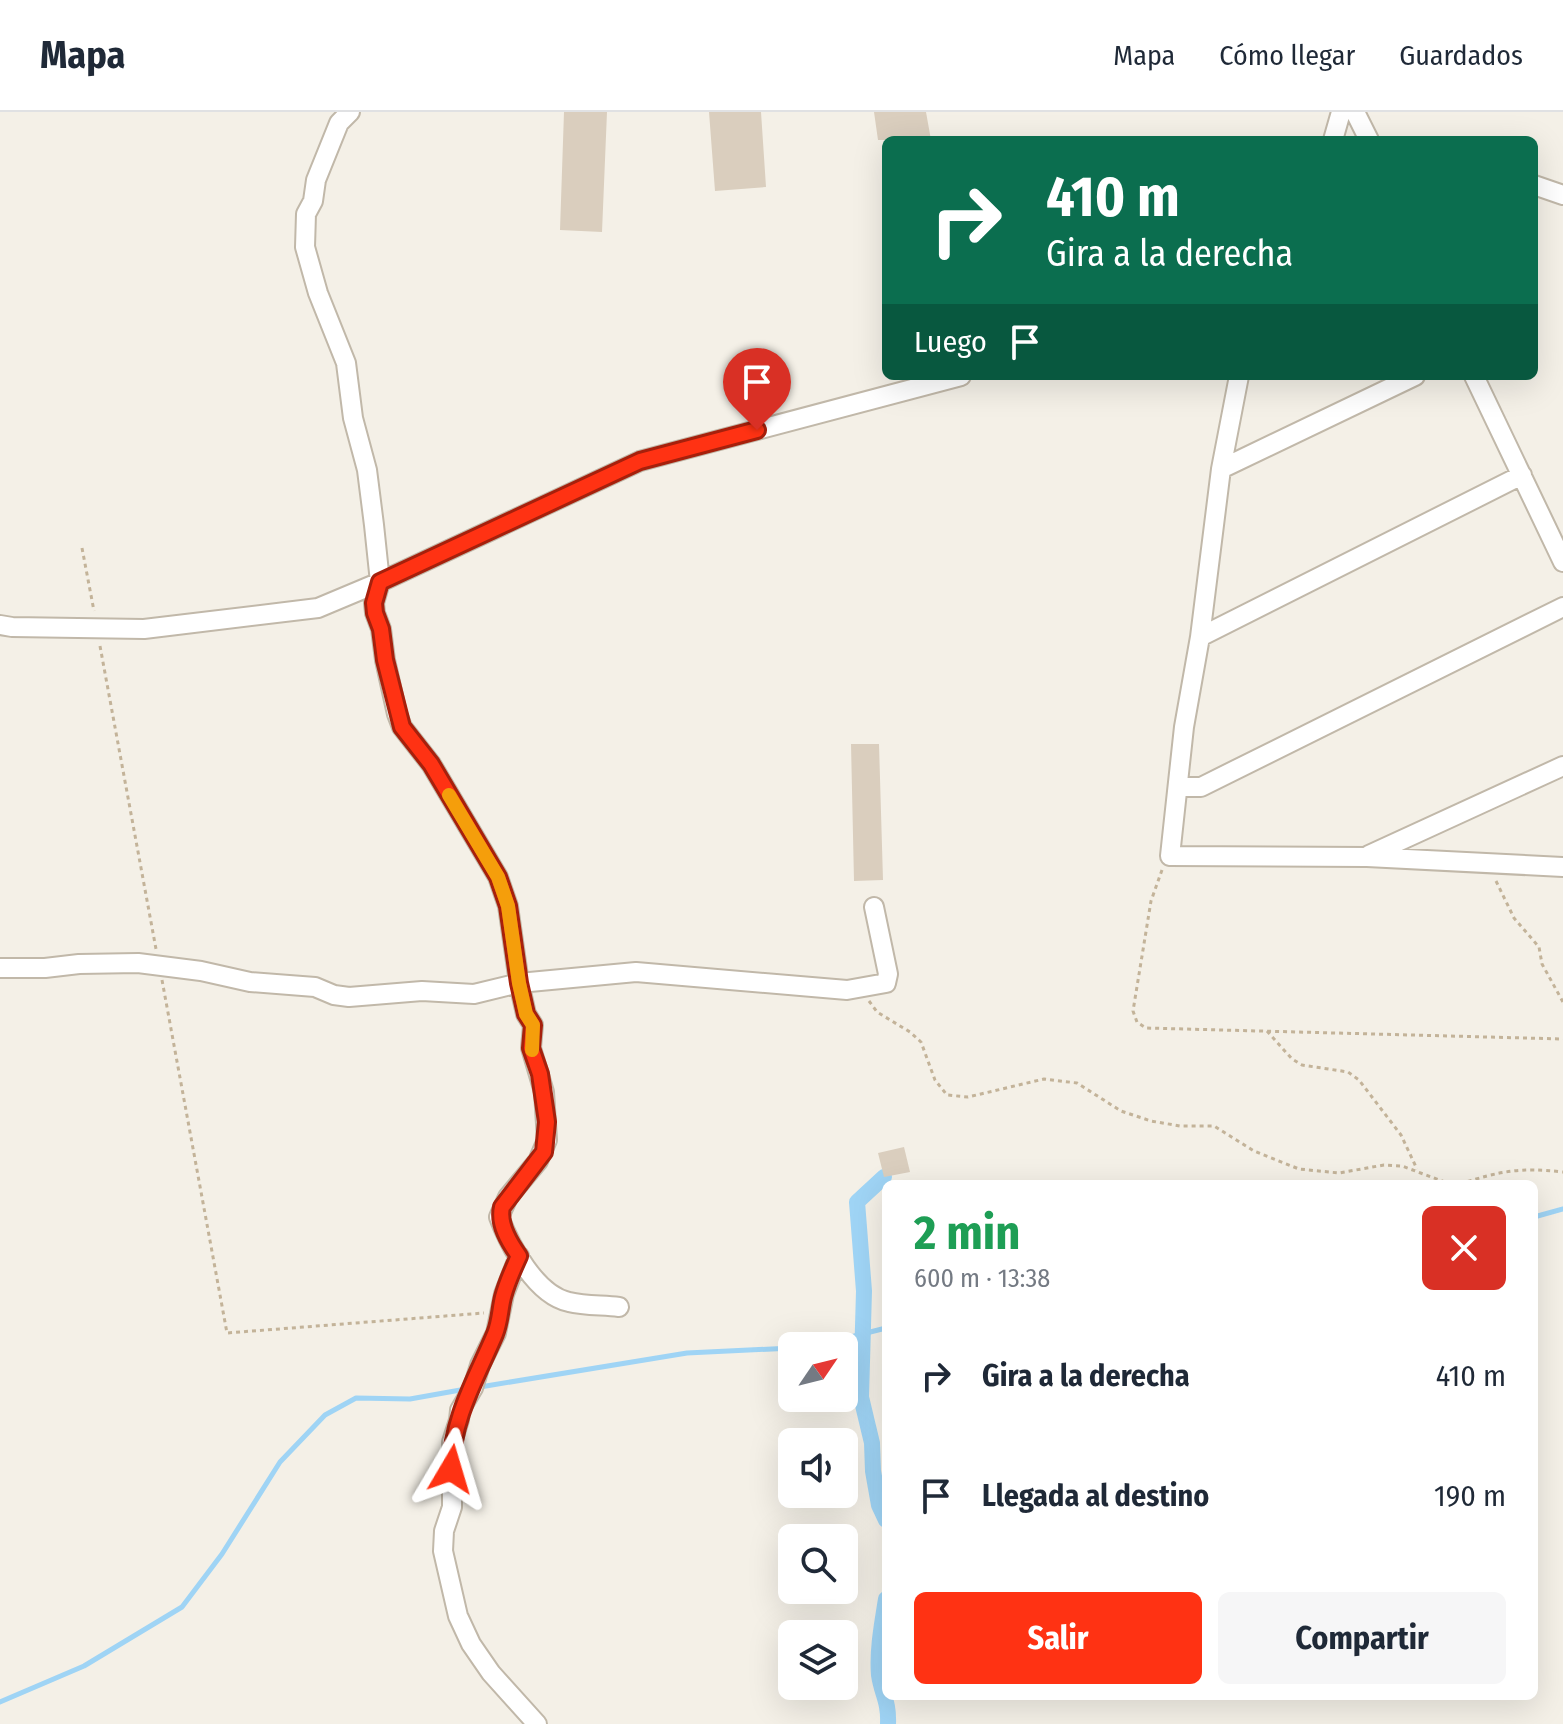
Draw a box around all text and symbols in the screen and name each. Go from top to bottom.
text: Mapa [40,32,125,78]
text: Mapa [1113,39,1175,72]
text: Cómo llegar [1219,39,1355,72]
text: Guardados [1399,39,1523,72]
text: 410 m [1046,164,1180,231]
icon: right [914,168,1018,272]
text: Gira a la derecha [1046,232,1293,276]
icon: arrive [1003,320,1047,364]
text: Luego [914,324,987,360]
pin [723,348,791,430]
icon: arrive [735,360,779,404]
text: 2 min [914,1204,1020,1262]
button: close [1422,1206,1506,1290]
text: 600 m · 13:38 [914,1263,1050,1294]
north arrow [778,1332,858,1412]
map controls [778,1332,858,1700]
icon: right [914,1354,958,1398]
text: Gira a la derecha [982,1358,1190,1394]
text: 410 m [1436,1358,1506,1394]
position arrow [409,1427,493,1511]
button: sound [778,1428,858,1508]
icon: arrive [914,1474,958,1518]
text: Llegada al destino [982,1478,1209,1514]
text: 190 m [1434,1478,1506,1514]
button: search [778,1524,858,1604]
button: Salir [914,1592,1202,1684]
button: Compartir [1218,1592,1506,1684]
button: layers [778,1620,858,1700]

